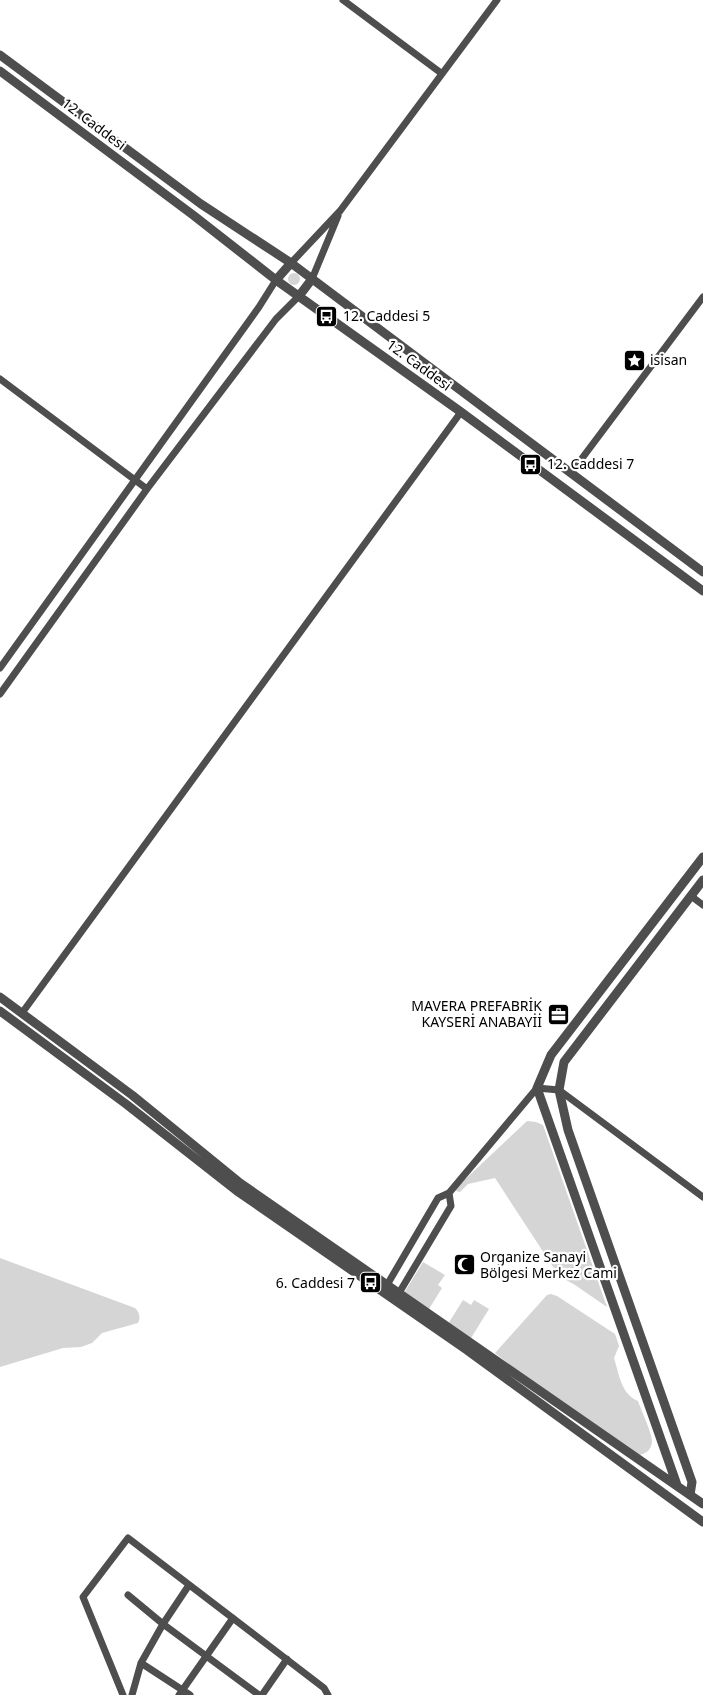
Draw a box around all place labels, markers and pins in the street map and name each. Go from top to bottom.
bus stop icon: 12. Caddesi 5 [315,304,339,328]
place label: 12. Caddesi 5 [343,306,430,325]
place icon: isisan [622,348,646,372]
place label: isisan [650,350,687,369]
bus stop icon: 12. Caddesi 7 [519,452,543,476]
place label: 12. Caddesi 7 [547,454,634,473]
place label: MAVERA PREFABRİK KAYSERİ ANABAYİİ [411,996,542,1031]
office icon: MAVERA PREFABRİK KAYSERİ ANABAYİİ [546,1002,570,1026]
place label: Organize Sanayi Bölgesi Merkez Cami [480,1247,617,1282]
mosque icon: Organize Sanayi Bölgesi Merkez Cami [452,1253,476,1277]
bus stop icon: 6. Caddesi 7 [359,1271,383,1295]
place label: 6. Caddesi 7 [276,1273,355,1292]

